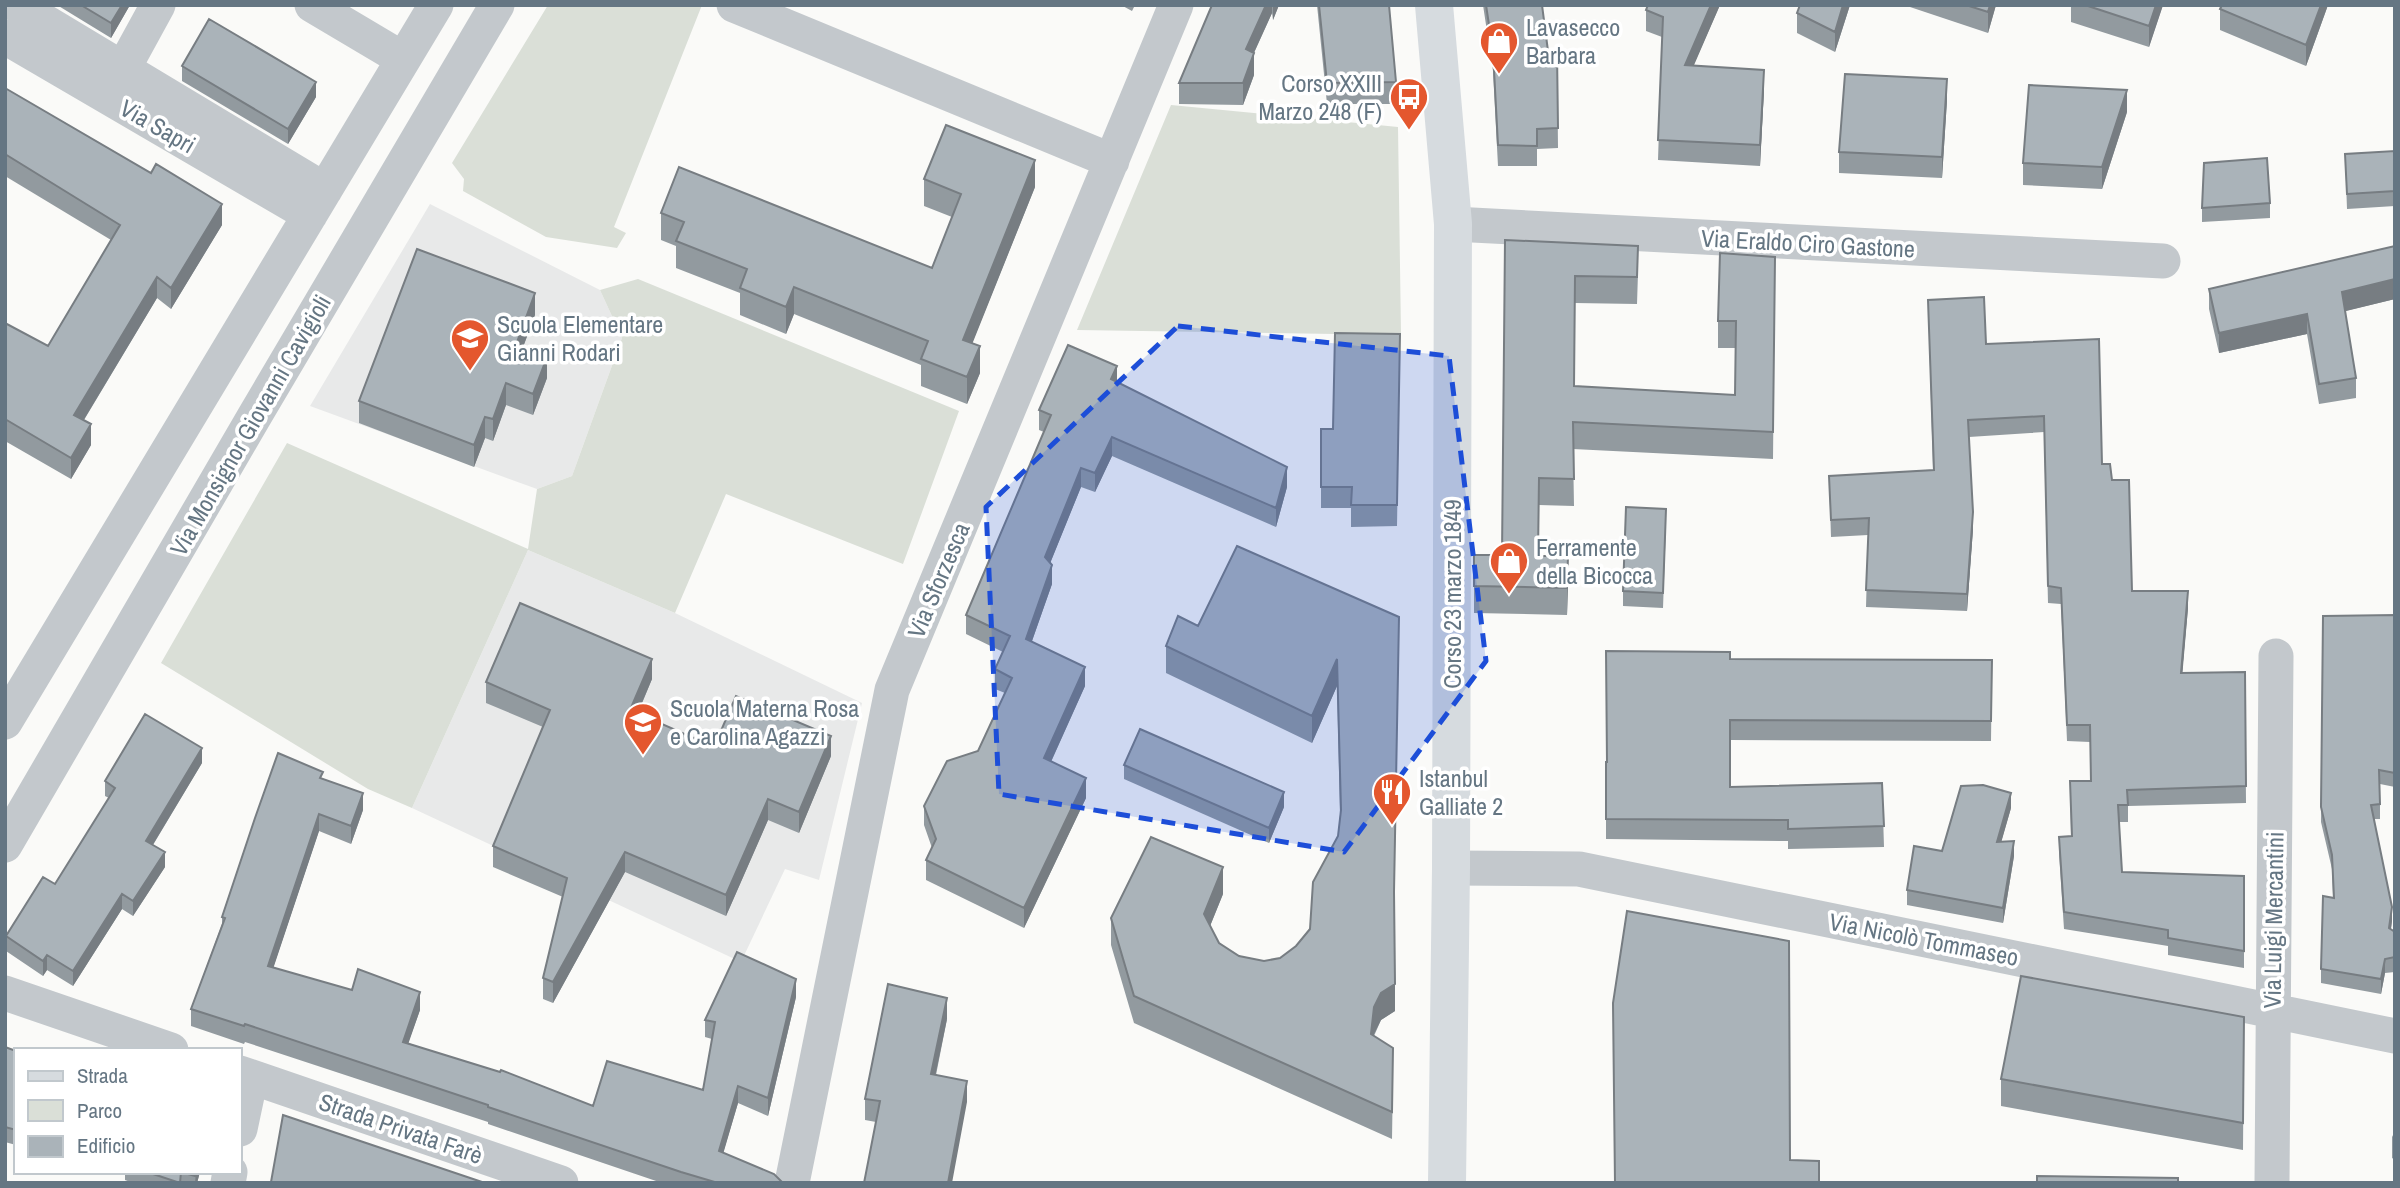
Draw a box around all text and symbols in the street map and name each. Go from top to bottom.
place label: Lavasecco Barbara [1526,11,1620,71]
shop icon: Lavasecco Barbara [1478,20,1520,75]
place label: Corso XXIII Marzo 248 (F) [1258,67,1382,127]
bus stop icon: Corso XXIII Marzo 248 (F) [1388,76,1430,131]
street label: Via Sapri [115,92,201,160]
street label: Via Eraldo Ciro Gastone [1700,221,1916,265]
street label: Via Monsignor Giovanni Cavigioli [162,289,338,561]
place label: Scuola Elementare Gianni Rodari [497,308,663,368]
school or university icon: Scuola Elementare Gianni Rodari [449,317,491,372]
street label: Corso 23 marzo 1849 [1436,499,1468,689]
street label: Via Sforzesca [899,517,977,642]
place label: Ferramente della Bicocca [1536,531,1653,591]
shop icon: Ferramente della Bicocca [1488,540,1530,595]
place label: Scuola Materna Rosa e Carolina Agazzi [670,692,859,752]
school or university icon: Scuola Materna Rosa e Carolina Agazzi [622,701,664,756]
place label: Istanbul Galliate 2 [1419,762,1503,822]
restaurant icon: Istanbul Galliate 2 [1371,771,1413,826]
street label: Via Luigi Mercantini [2255,831,2291,1009]
street label: Via Nicolò Tommaseo [1827,905,2021,973]
legend [14,1048,242,1174]
text: Strada [77,1061,128,1090]
street label: Strada Privata Farè [315,1085,487,1171]
text: Parco [77,1096,122,1125]
text: Edificio [77,1131,135,1160]

